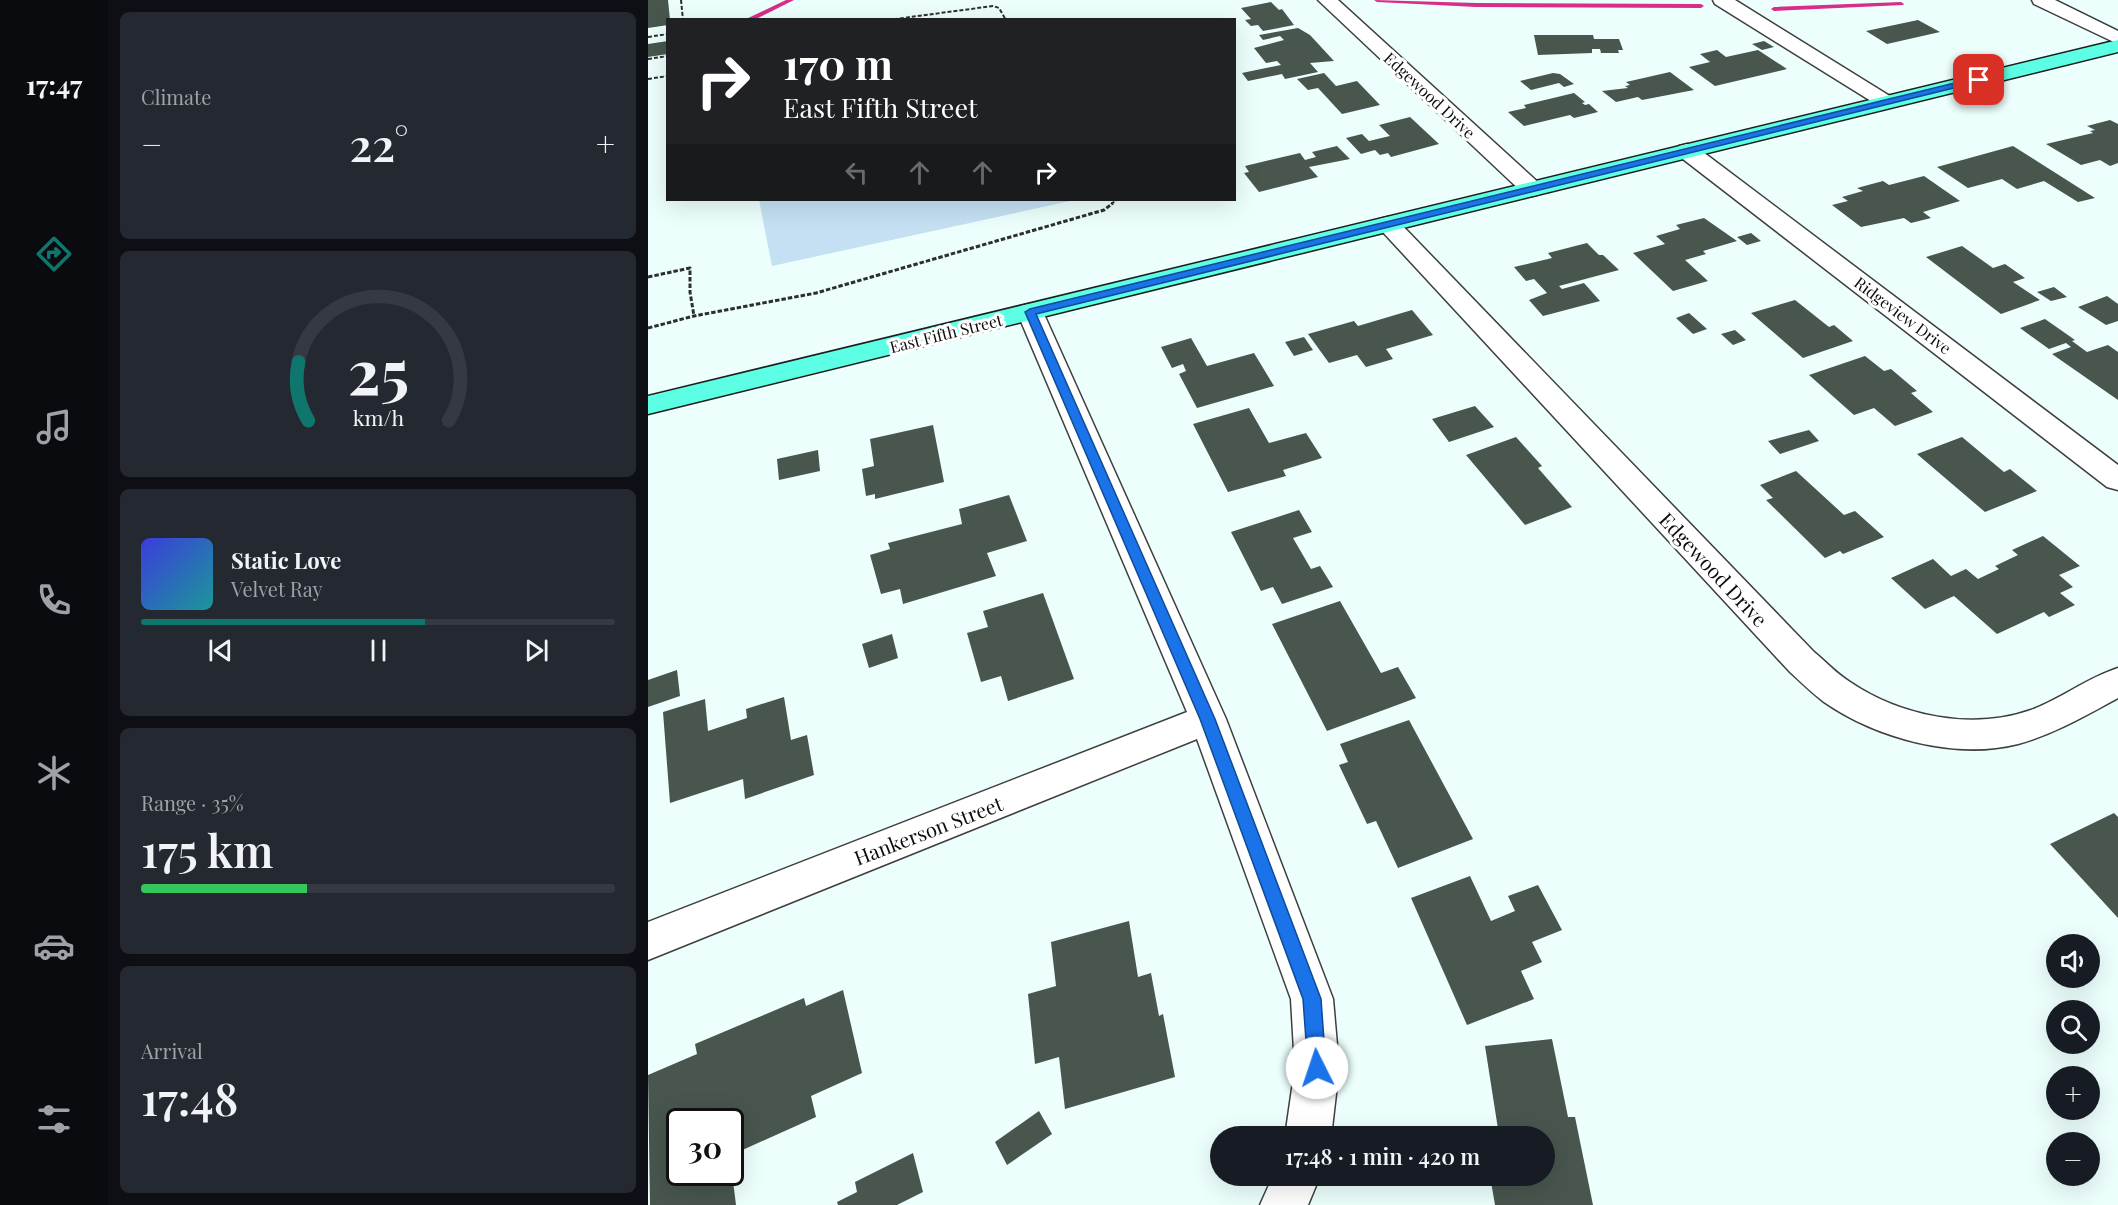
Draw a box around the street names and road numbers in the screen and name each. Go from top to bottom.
street label: Edgewood Drive [1380,47,1480,143]
street label: Ridgeview Drive [1850,272,1956,358]
street label: East Fifth Street [887,309,1005,357]
street label: Edgewood Drive [1654,506,1774,632]
street label: Hankerson Street [850,789,1007,871]

